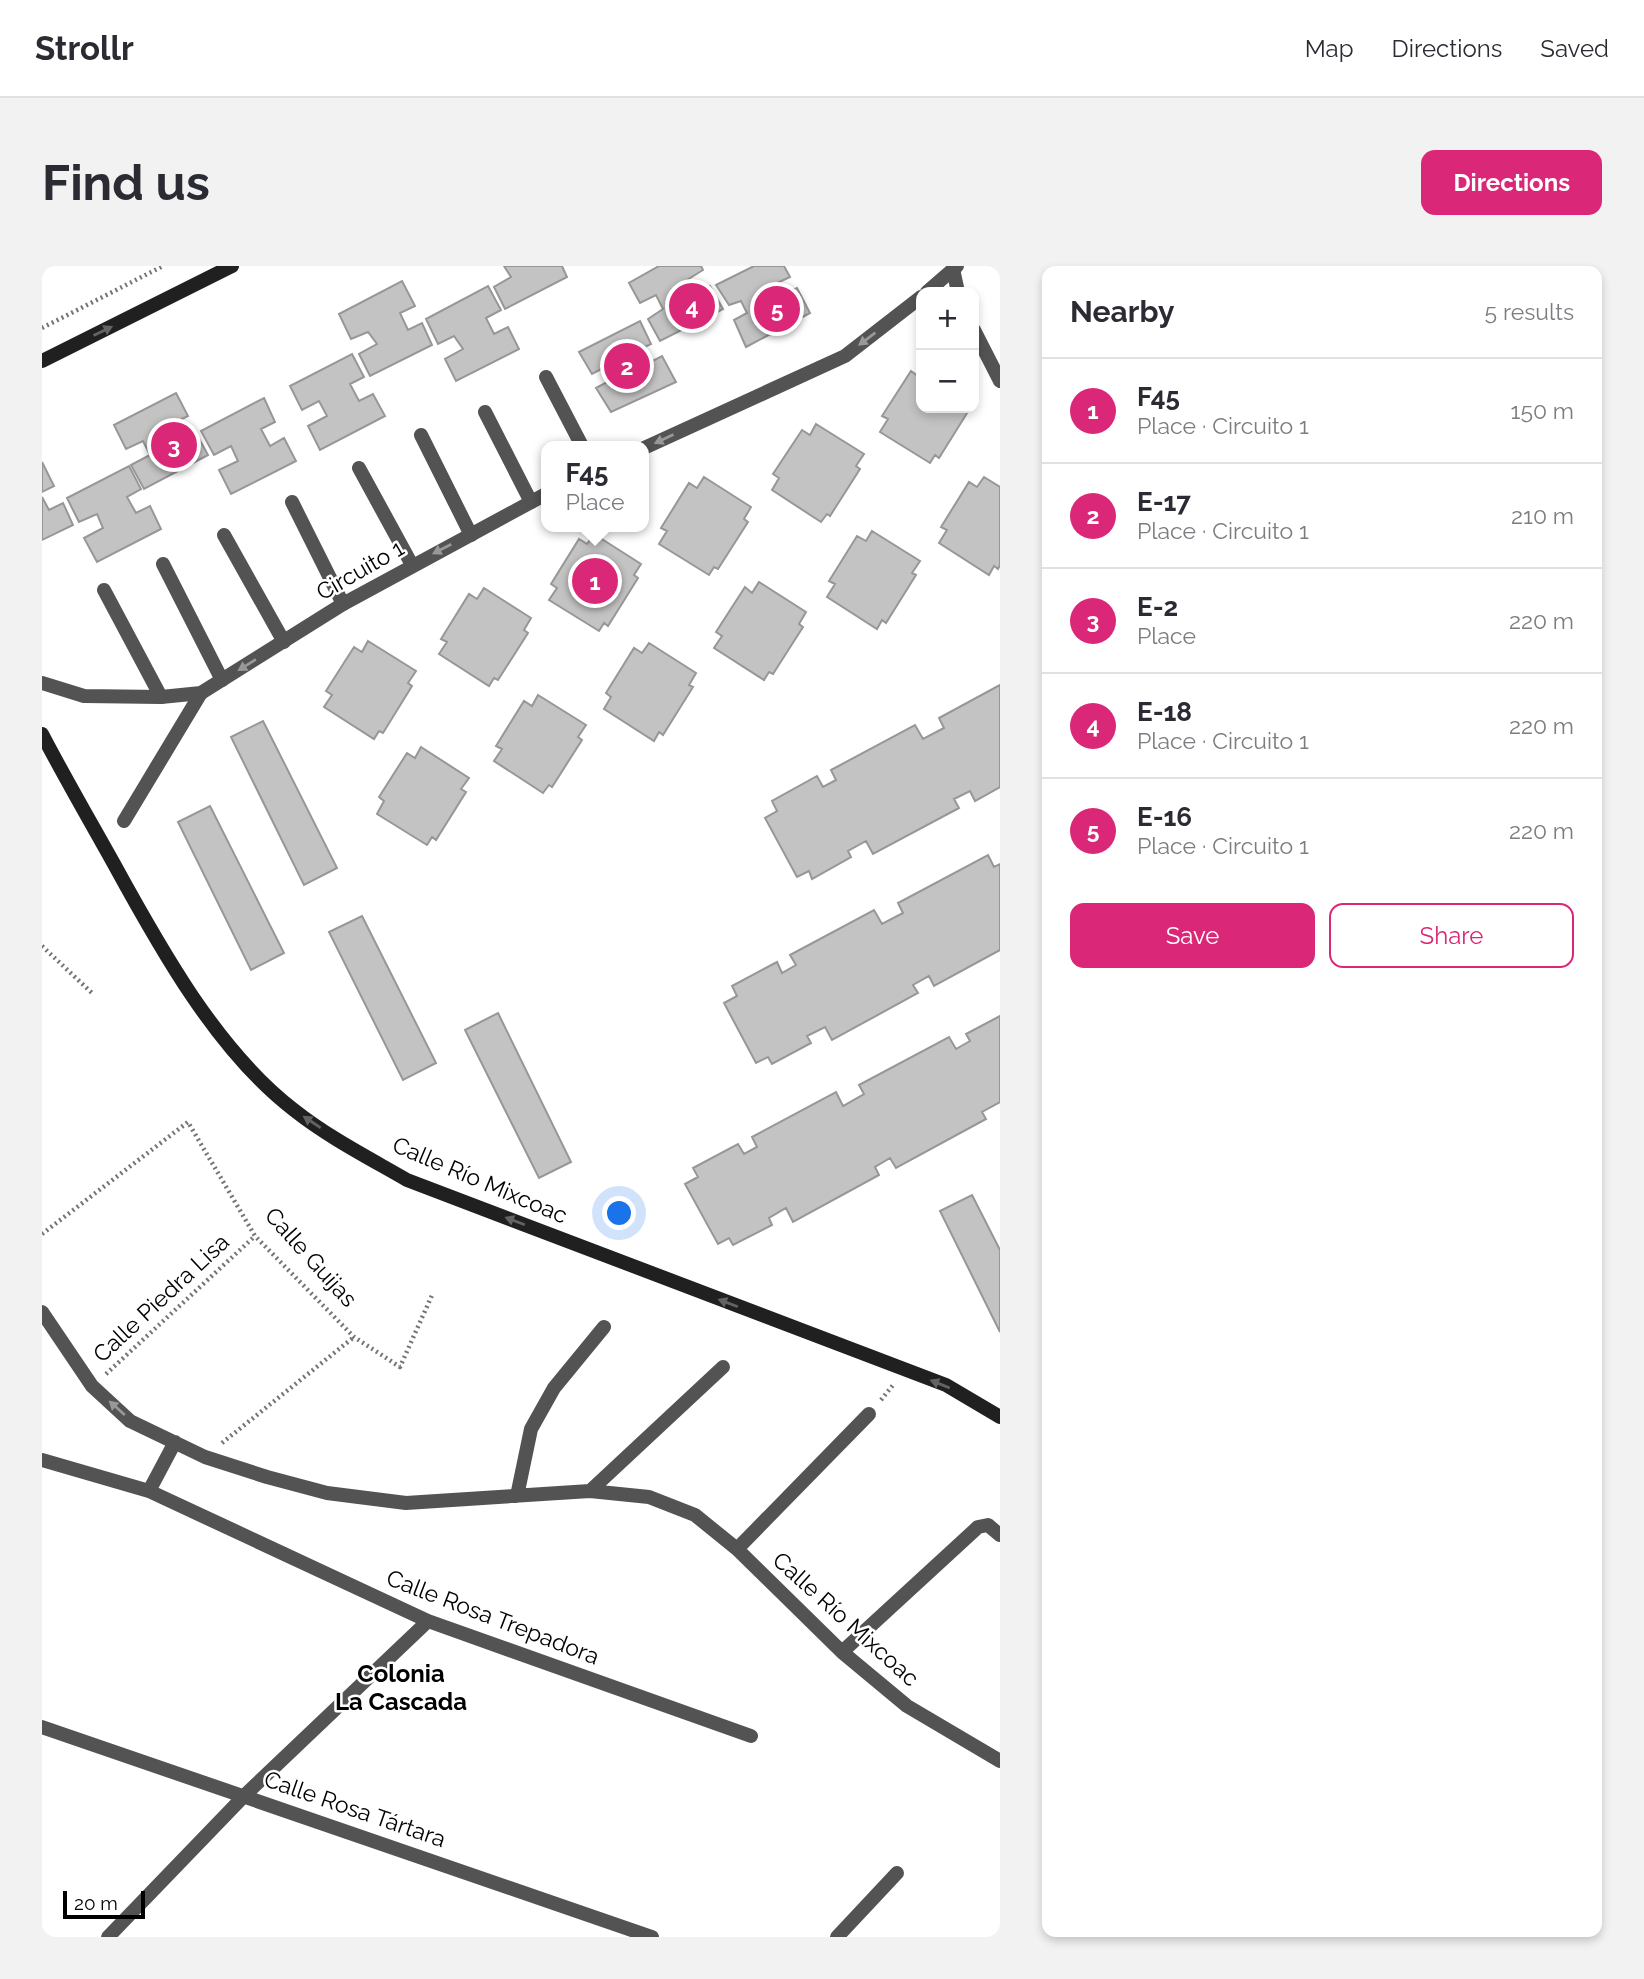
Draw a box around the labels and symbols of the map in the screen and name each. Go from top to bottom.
pin: 4 [669,280,715,332]
pin: 5 [754,283,800,335]
one-way arrow [93,325,113,337]
one-way arrow [859,332,877,347]
pin: 2 [604,340,650,392]
pin: 3 [151,419,197,471]
one-way arrow [654,433,674,445]
street label: Circuito 1 [311,534,409,605]
one-way arrow [432,543,452,555]
pin: 1 [572,555,618,607]
one-way arrow [237,659,256,672]
one-way arrow [302,1116,321,1129]
street label: Calle Río Mixcoac [389,1131,572,1229]
your location [602,1196,636,1230]
street label: Calle Guijas [260,1201,363,1312]
one-way arrow [505,1216,526,1227]
street label: Calle Piedra Lisa [87,1228,234,1367]
one-way arrow [717,1297,738,1308]
one-way arrow [930,1378,951,1389]
one-way arrow [108,1401,125,1416]
street label: Calle Río Mixcoac [768,1546,925,1691]
street label: Calle Rosa Trepadora [383,1563,603,1670]
district label: Colonia La Cascada [335,1659,467,1716]
street label: Calle Rosa Tártara [261,1765,450,1852]
scale bar [63,1888,145,1920]

